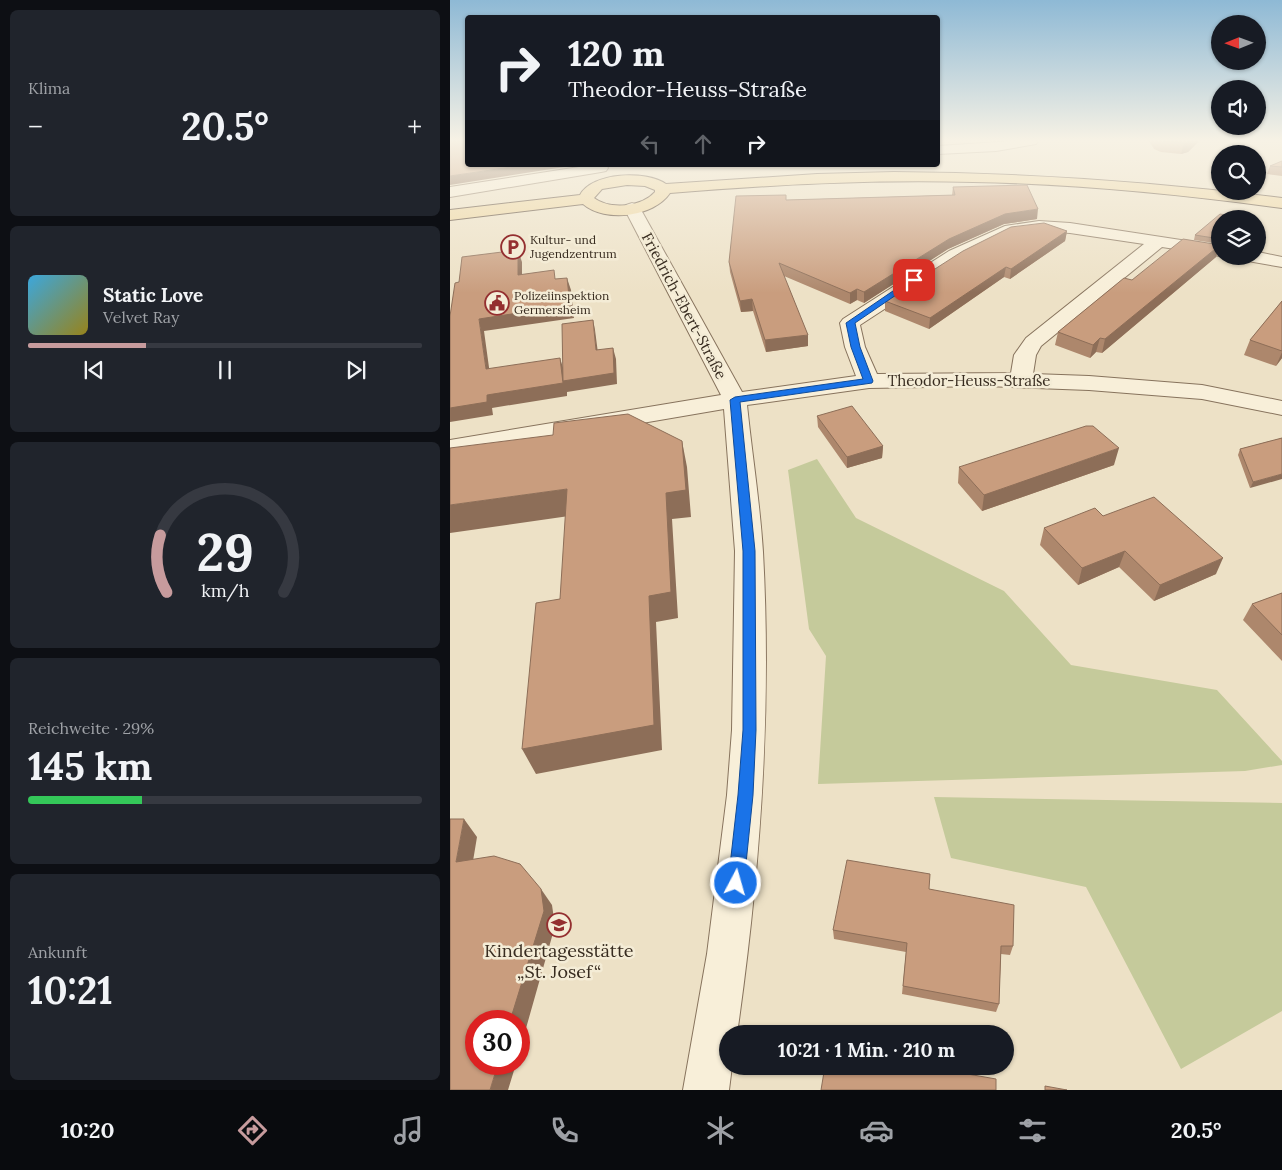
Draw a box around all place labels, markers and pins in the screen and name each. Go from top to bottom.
place label: Kultur- und Jugendzentrum [529,232,617,261]
parking icon: Kultur- und Jugendzentrum [500,234,526,260]
pin [893,259,935,301]
place label: Polizeiinspektion Germersheim [514,288,609,317]
public building icon: Polizeiinspektion Germersheim [484,290,510,316]
school or university icon: Kindertagesstätte „St. Josef“ [546,912,572,938]
place label: Kindertagesstätte „St. Josef“ [484,939,634,983]

